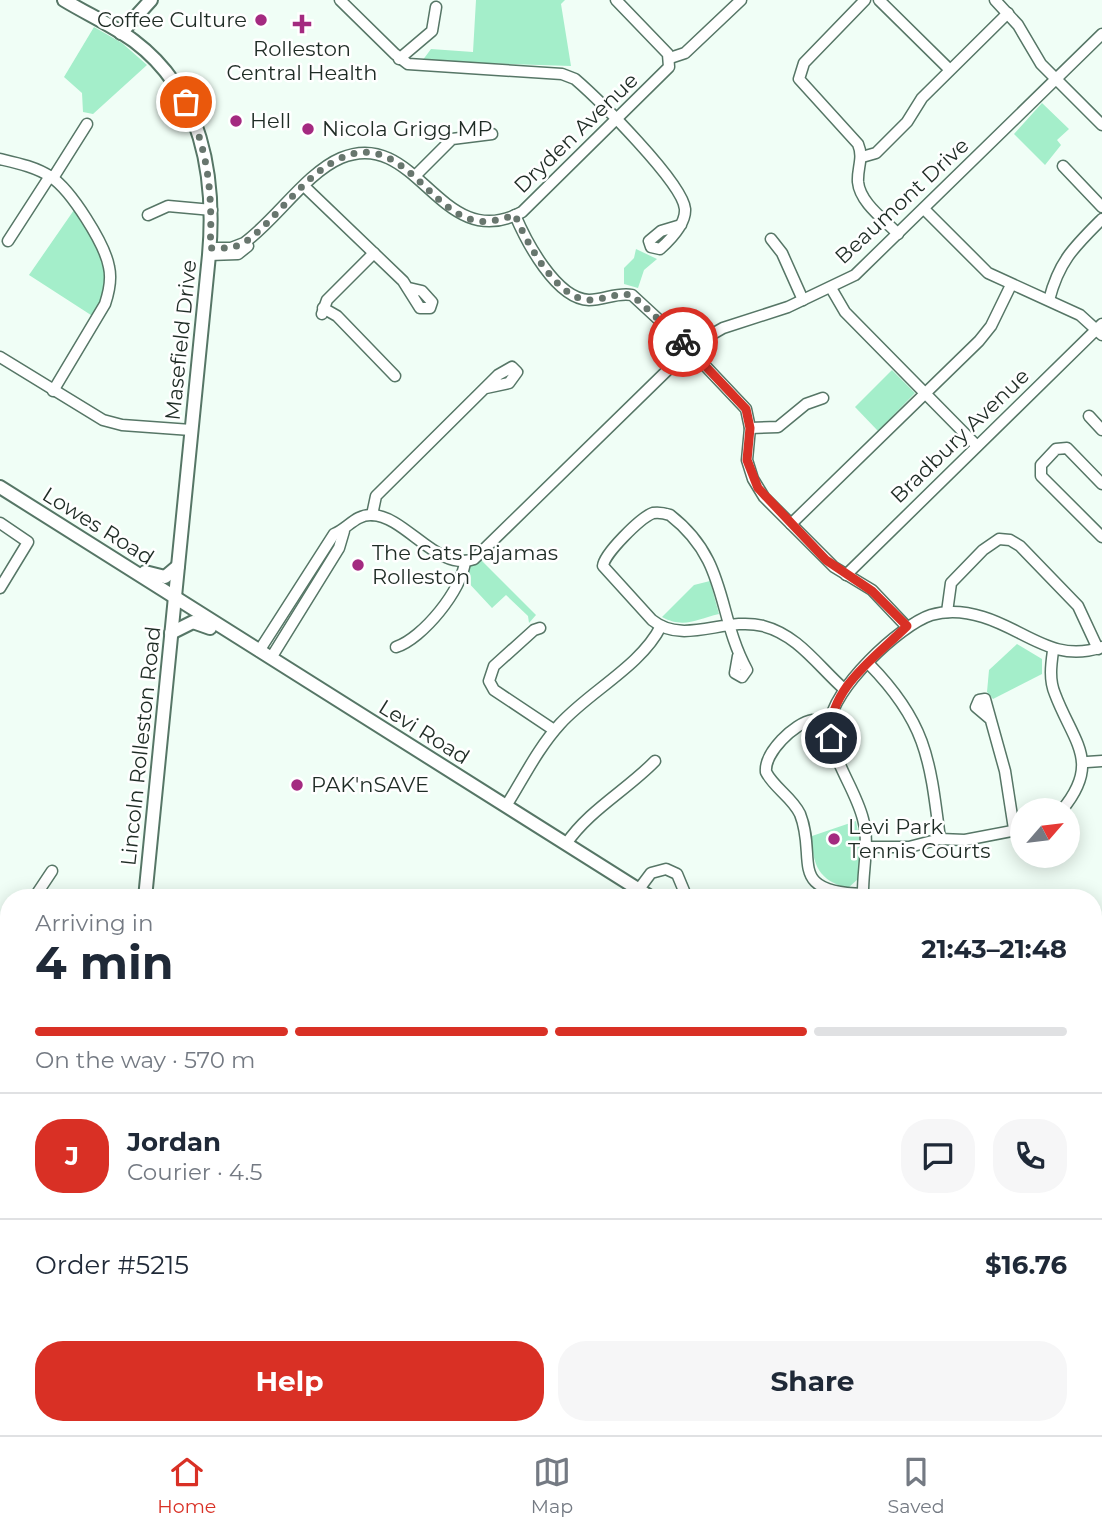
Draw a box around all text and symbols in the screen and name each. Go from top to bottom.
place label: Coffee Culture [97,7,247,32]
marker: Coffee Culture [253,12,269,28]
marker: Rolleston Central Health [292,14,312,34]
place label: Rolleston Central Health [227,36,377,85]
street label: Dryden Avenue [508,67,643,198]
pin [156,72,216,132]
icon: bag [167,83,205,121]
place label: Hell [250,108,291,133]
marker: Hell [228,113,244,129]
place label: Nicola Grigg MP [322,116,493,141]
marker: Nicola Grigg MP [300,121,316,137]
street label: Beaumont Drive [830,132,974,269]
street label: Masefield Drive [160,258,201,421]
courier [648,307,718,377]
icon: bike [664,323,702,361]
street label: Bradbury Avenue [885,363,1034,508]
street label: Lowes Road [38,481,159,570]
place label: The Cats Pajamas Rolleston [372,540,558,589]
marker: The Cats Pajamas Rolleston [350,557,366,573]
street label: Lincoln Rolleston Road [115,625,166,867]
street label: Levi Road [374,694,474,769]
pin [801,708,861,768]
icon: home [812,719,850,757]
place label: PAK'nSAVE [311,772,429,797]
marker: PAK'nSAVE [289,777,305,793]
north arrow [1010,798,1080,868]
map controls [1010,798,1080,868]
place label: Levi Park Tennis Courts [848,814,991,863]
marker: Levi Park Tennis Courts [826,831,842,847]
text: Arriving in [35,909,154,937]
text: 21:43–21:48 [921,933,1067,965]
text: 4 min [35,934,174,991]
text: On the way · 570 m [35,1046,255,1074]
button: chat [901,1119,975,1193]
button: phone [993,1119,1067,1193]
text: Jordan [127,1126,221,1158]
text: J [65,1140,79,1172]
text: Courier · 4.5 [127,1158,262,1186]
text: Order #5215 [35,1249,189,1281]
text: $16.76 [985,1249,1067,1281]
button: Help [35,1341,544,1421]
button: Share [558,1341,1067,1421]
tab: Home [157,1453,216,1518]
tab: Map [531,1453,573,1518]
tab: Saved [888,1453,945,1518]

